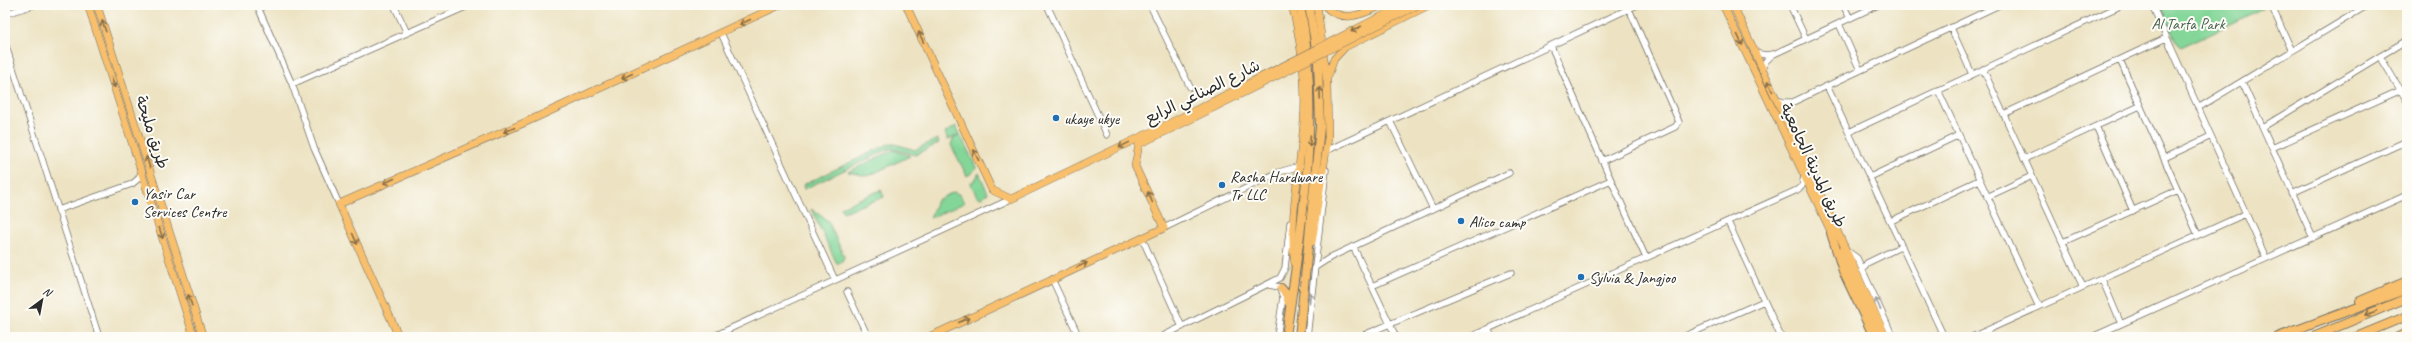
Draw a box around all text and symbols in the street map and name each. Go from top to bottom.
park label: Al Tarfa Park [2151,14,2226,34]
one-way arrow [740,19,752,26]
one-way arrow [99,20,107,32]
one-way arrow [1351,25,1363,33]
one-way arrow [917,31,924,43]
one-way arrow [1736,34,1744,46]
street label: شارع الصناعي الرابع [1141,55,1265,132]
one-way arrow [621,73,633,80]
one-way arrow [110,75,117,88]
one-way arrow [1766,80,1773,92]
one-way arrow [1316,87,1324,100]
street label: طريق مليحة [131,93,173,171]
street label: طريق المدينة الجامعية [1775,100,1851,231]
place label: ukaye ukye [1064,109,1121,129]
marker: ukaye ukye [1051,113,1061,123]
one-way arrow [503,126,515,134]
one-way arrow [1306,134,1313,147]
one-way arrow [1118,142,1130,149]
one-way arrow [972,149,979,161]
one-way arrow [144,156,151,169]
place label: Rasha Hardware Tr LLC [1230,167,1324,205]
one-way arrow [384,178,396,186]
marker: Rasha Hardware Tr LLC [1217,180,1227,190]
place label: Yasir Car Services Centre [143,184,228,222]
one-way arrow [1145,191,1153,203]
marker: Yasir Car Services Centre [130,197,140,207]
place label: Alico camp [1469,212,1526,232]
marker: Alico camp [1456,216,1466,226]
one-way arrow [158,226,165,239]
one-way arrow [352,233,359,245]
one-way arrow [1076,261,1088,269]
place label: Sylvia & Jangjoo [1589,268,1677,288]
marker: Sylvia & Jangjoo [1576,272,1586,282]
north arrow [22,280,62,320]
text: N [41,284,56,300]
one-way arrow [1307,292,1314,305]
one-way arrow [186,294,194,306]
one-way arrow [1874,298,1881,310]
one-way arrow [2366,310,2378,317]
one-way arrow [958,316,970,323]

